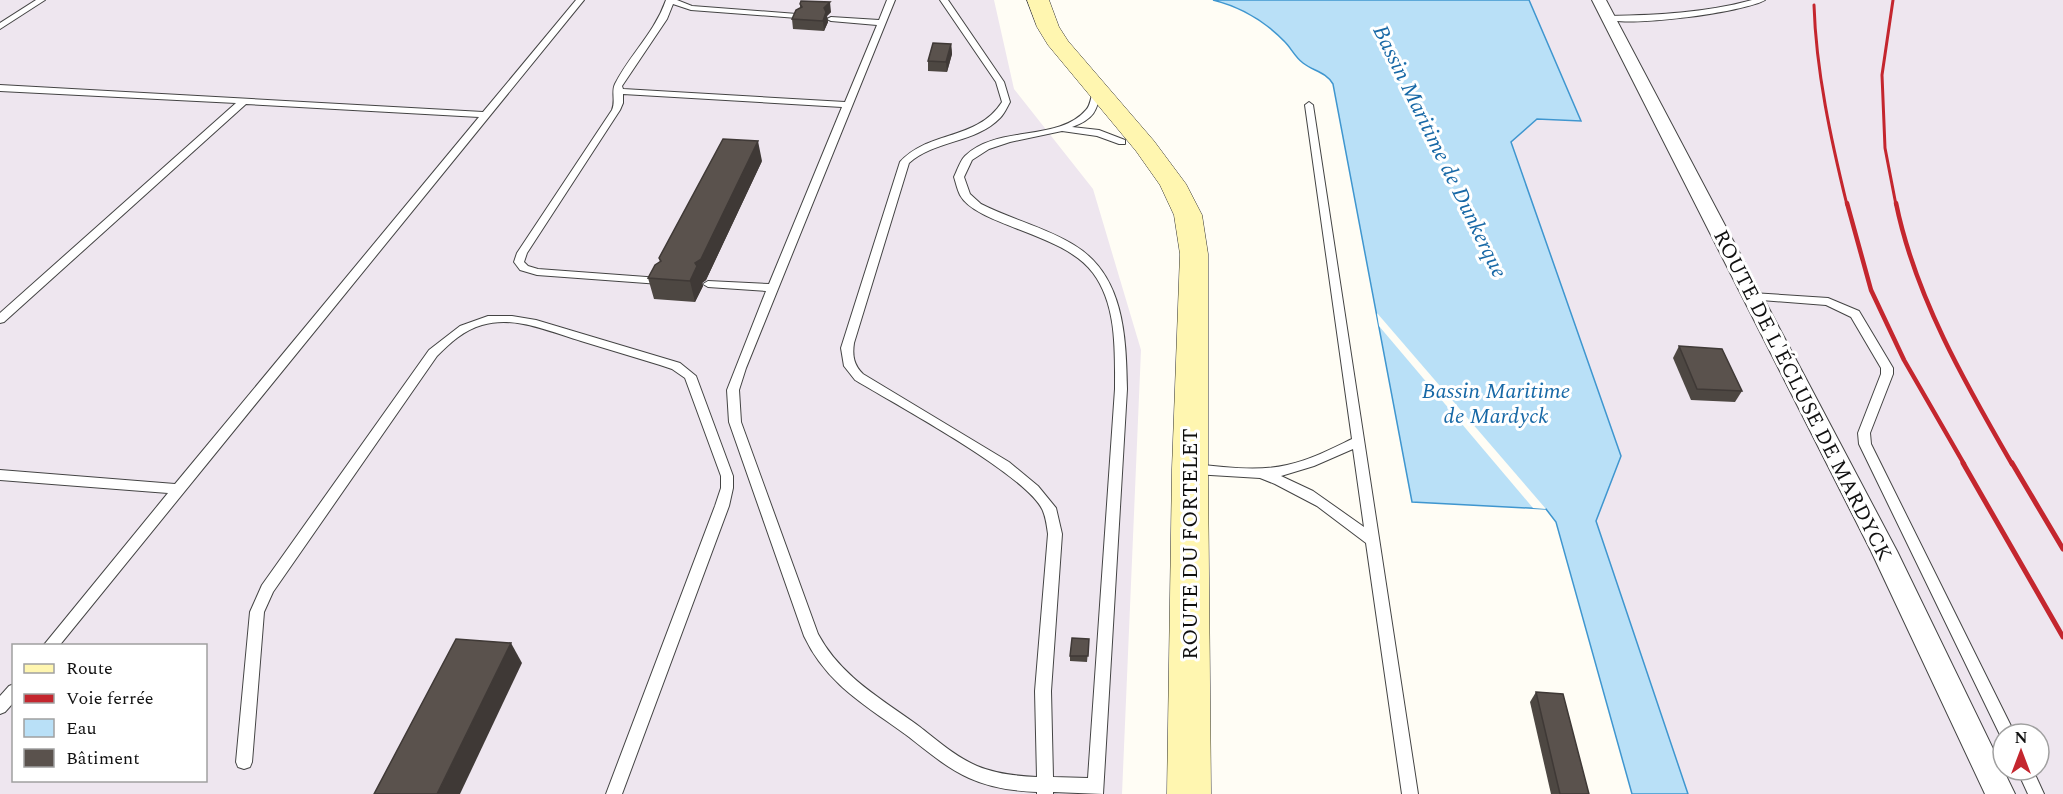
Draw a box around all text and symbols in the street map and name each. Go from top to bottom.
water label: Bassin Maritime de Dunkerque [1364,19,1515,284]
street label: ROUTE DE L'ÉCLUSE DE MARDYCK [1704,224,1900,567]
water label: Bassin Maritime de Mardyck [1422,375,1570,433]
street label: ROUTE DU FORTELET [1175,428,1207,660]
legend [12,644,207,782]
text: Route [66,655,113,682]
text: Voie ferrée [66,685,154,712]
text: Eau [66,715,97,742]
north arrow [1991,722,2051,782]
text: N [2014,726,2028,750]
text: Bâtiment [66,745,140,772]

